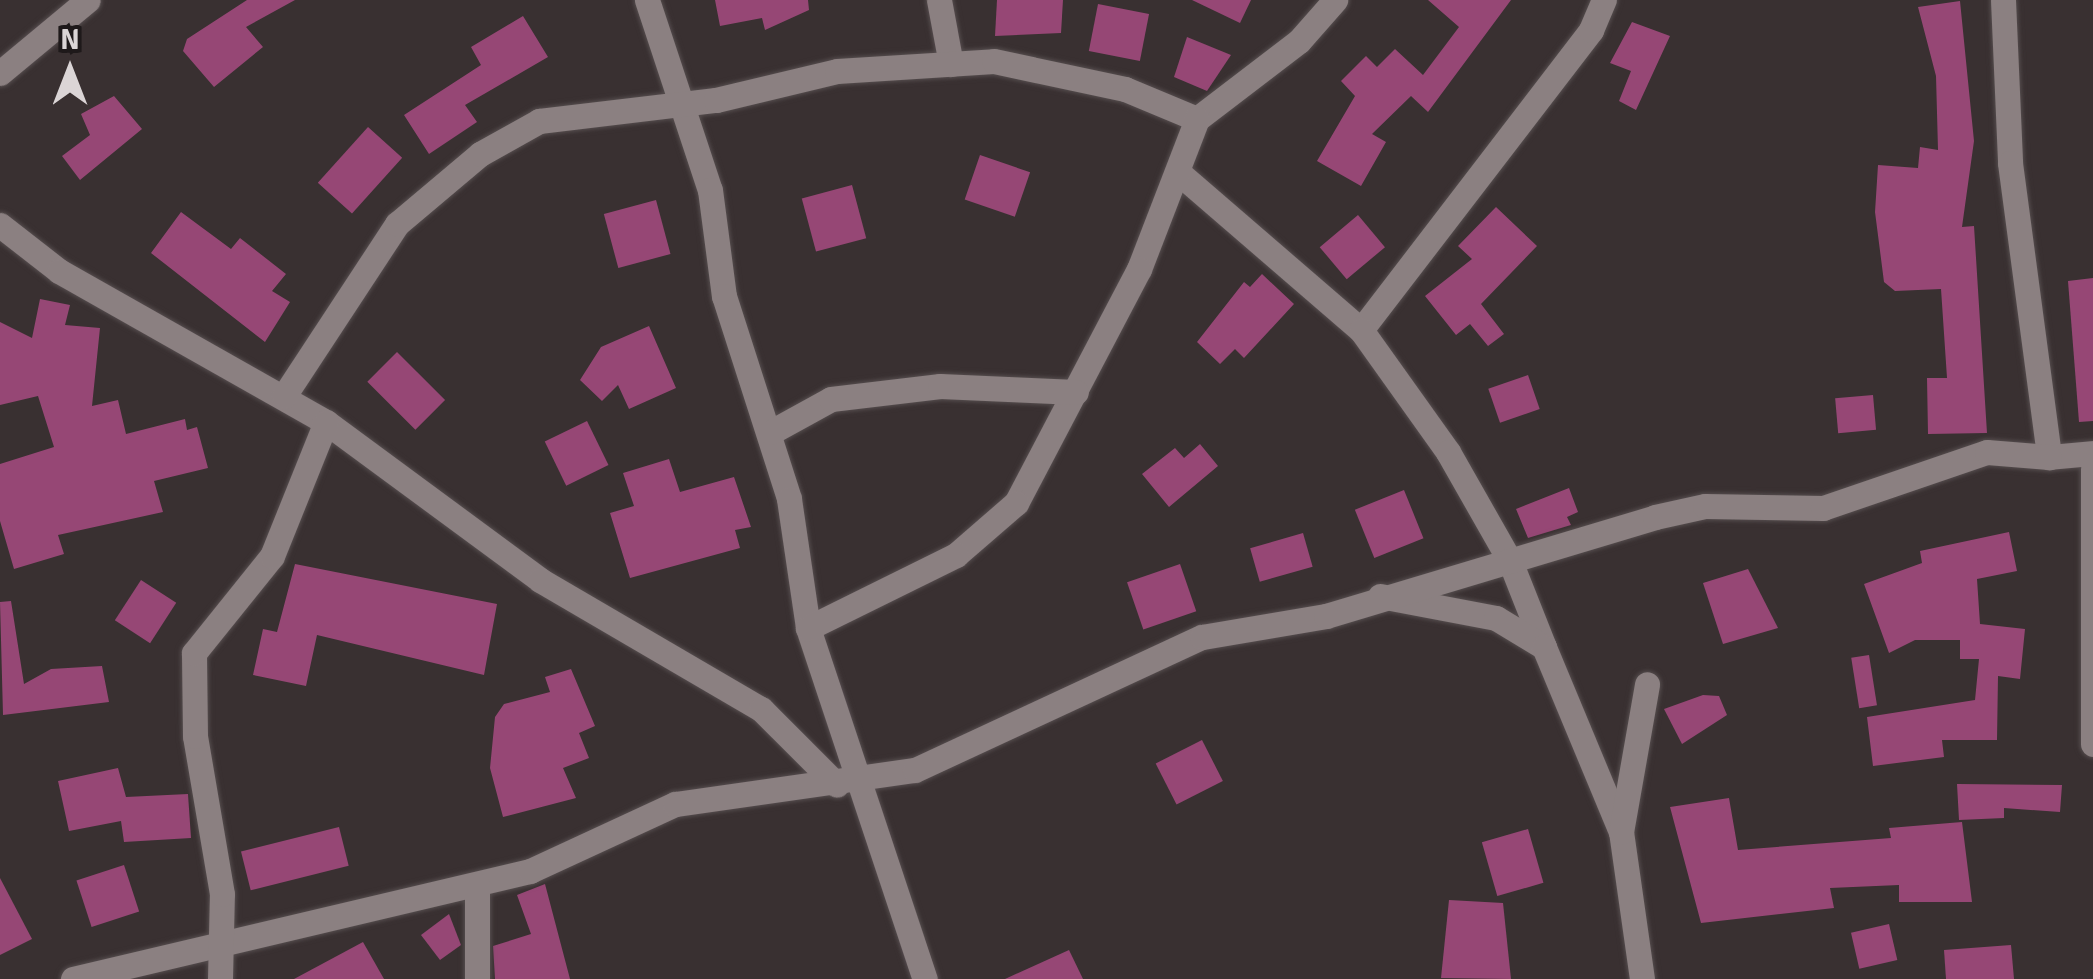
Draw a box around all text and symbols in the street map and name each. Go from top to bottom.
north arrow [20,20,120,120]
text: N [60,23,80,57]

